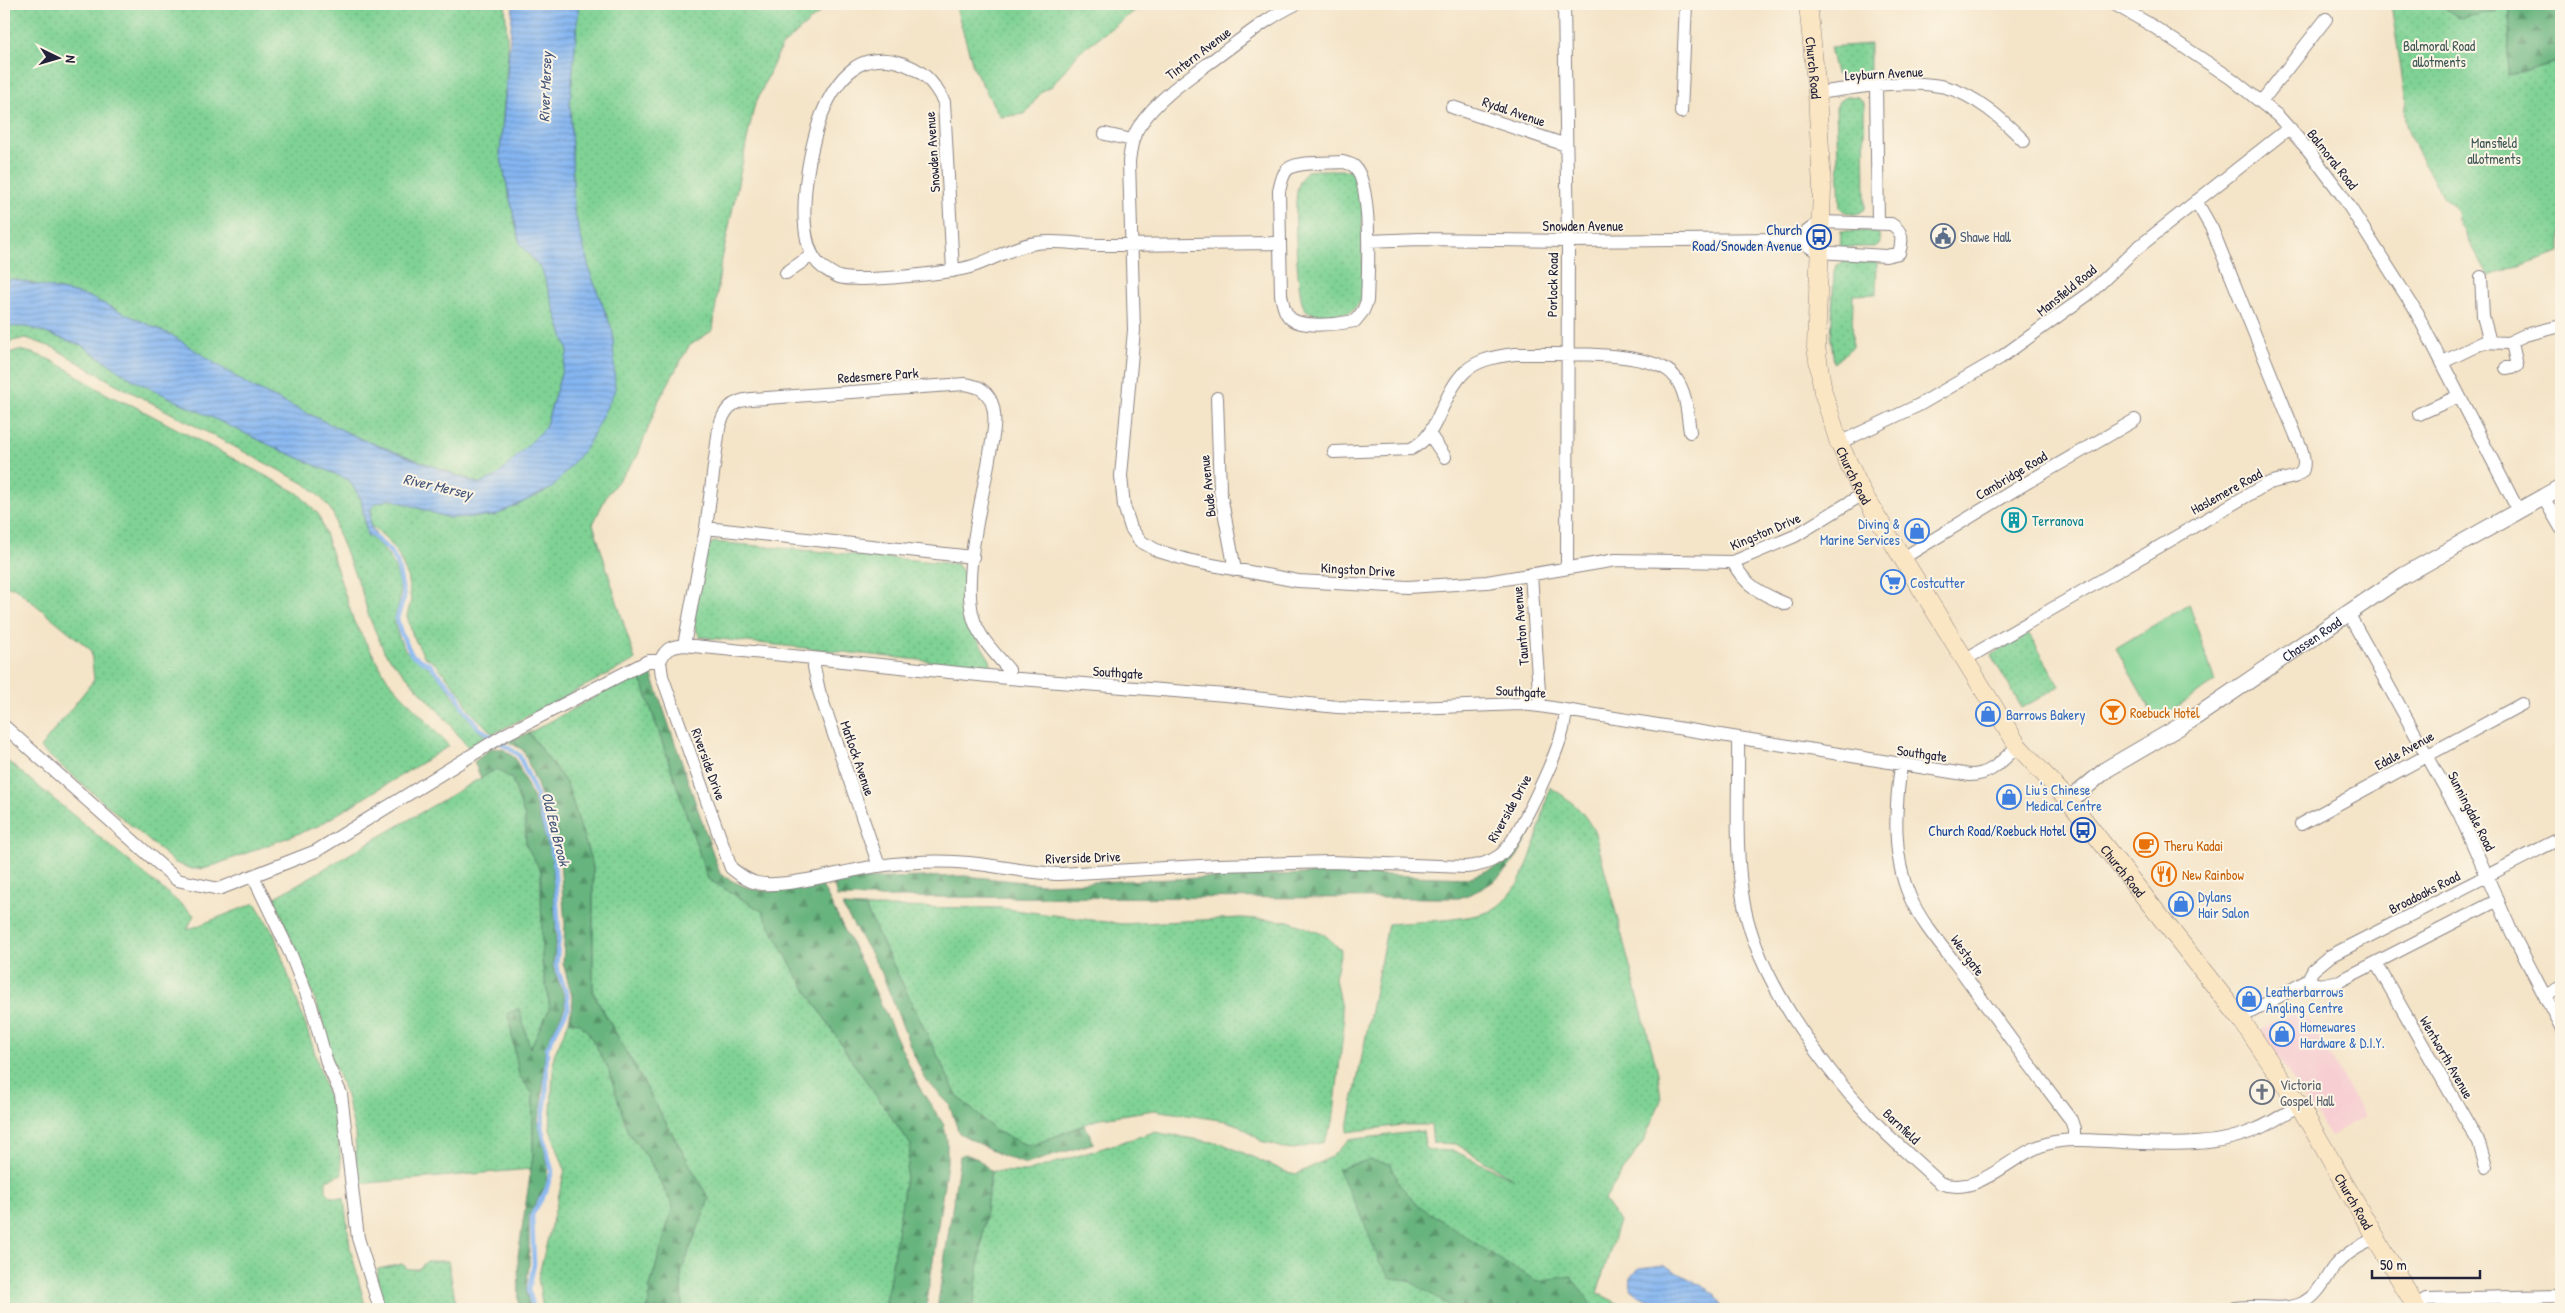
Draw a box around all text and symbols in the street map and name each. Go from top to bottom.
street label: Tintern Avenue [1162,22,1235,84]
north arrow [32,32,82,82]
street label: Church Road [1802,36,1827,100]
park label: Balmoral Road allotments [2403,36,2476,71]
water label: River Mersey [533,50,557,122]
text: N [62,55,81,64]
street label: Leyburn Avenue [1844,61,1924,86]
street label: Rydal Avenue [1480,91,1549,132]
street label: Snowden Avenue [920,111,944,193]
street label: Balmoral Road [2303,125,2363,194]
park label: Mansfield allotments [2467,133,2521,168]
street label: Snowden Avenue [1543,216,1624,235]
place label: Church Road/Snowden Avenue [1692,220,1802,255]
public building icon: Shawe Hall [1930,223,1956,249]
bus stop icon: Church Road/Snowden Avenue [1806,224,1832,250]
place label: Shawe Hall [1960,227,2012,246]
street label: Porlock Road [1542,252,1562,317]
street label: Mansfield Road [2032,260,2100,320]
street label: Redesmere Park [837,363,919,387]
street label: Church Road [1832,443,1877,508]
street label: Cambridge Road [1972,446,2051,505]
street label: Bude Avenue [1194,454,1220,518]
street label: Haslemere Road [2187,463,2266,518]
water label: River Mersey [401,468,476,504]
street label: Kingston Drive [1727,507,1804,555]
building icon: Terranova [2001,507,2027,533]
place label: Terranova [2032,511,2084,530]
place label: Diving & Marine Services [1820,514,1900,549]
shop icon: Diving & Marine Services [1904,518,1930,544]
street label: Kingston Drive [1320,558,1396,581]
supermarket icon: Costcutter [1880,569,1906,595]
place label: Costcutter [1910,573,1966,592]
street label: Taunton Avenue [1507,585,1533,666]
street label: Chassen Road [2278,611,2345,665]
street label: Southgate [1092,661,1144,684]
street label: Southgate [1495,680,1547,703]
bar icon: Roebuck Hotel [2100,699,2126,725]
shop icon: Barrows Bakery [1975,701,2001,727]
place label: Roebuck Hotel [2130,703,2200,722]
place label: Barrows Bakery [2006,705,2085,725]
street label: Matlock Avenue [836,718,880,798]
street label: Riverside Drive [687,725,731,803]
street label: Edale Avenue [2371,726,2437,774]
street label: Southgate [1896,740,1949,767]
street label: Sunningdale Road [2443,768,2500,855]
street label: Riverside Drive [1482,770,1536,845]
place label: Liu's Chinese Medical Centre [2026,780,2102,815]
shop icon: Liu's Chinese Medical Centre [1996,784,2022,810]
water label: Old Eea Brook [537,790,576,870]
bus stop icon: Church Road/Roebuck Hotel [2070,817,2096,843]
place label: Church Road/Roebuck Hotel [1928,821,2066,840]
cafe icon: Theru Kadai [2133,832,2159,858]
place label: Theru Kadai [2164,836,2223,855]
street label: Church Road [2097,840,2151,901]
street label: Riverside Drive [1045,846,1121,868]
restaurant icon: New Rainbow [2151,861,2177,887]
place label: New Rainbow [2182,865,2244,884]
street label: Broadoaks Road [2385,866,2463,918]
place label: Dylans Hair Salon [2198,887,2249,922]
shop icon: Dylans Hair Salon [2168,891,2194,917]
street label: Westgate [1946,931,1990,980]
place label: Leatherbarrows Angling Centre [2266,982,2344,1018]
shop icon: Leatherbarrows Angling Centre [2236,986,2262,1012]
street label: Wentworth Avenue [2416,1012,2479,1102]
place label: Homewares Hardware & D.I.Y. [2300,1017,2385,1052]
shop icon: Homewares Hardware & D.I.Y. [2269,1021,2295,1047]
place label: Victoria Gospel Hall [2280,1075,2335,1111]
church icon: Victoria Gospel Hall [2249,1079,2275,1105]
street label: Barnfield [1879,1104,1925,1149]
street label: Church Road [2331,1169,2378,1233]
scale bar [2372,1248,2480,1280]
text: 50 m [2380,1254,2407,1275]

